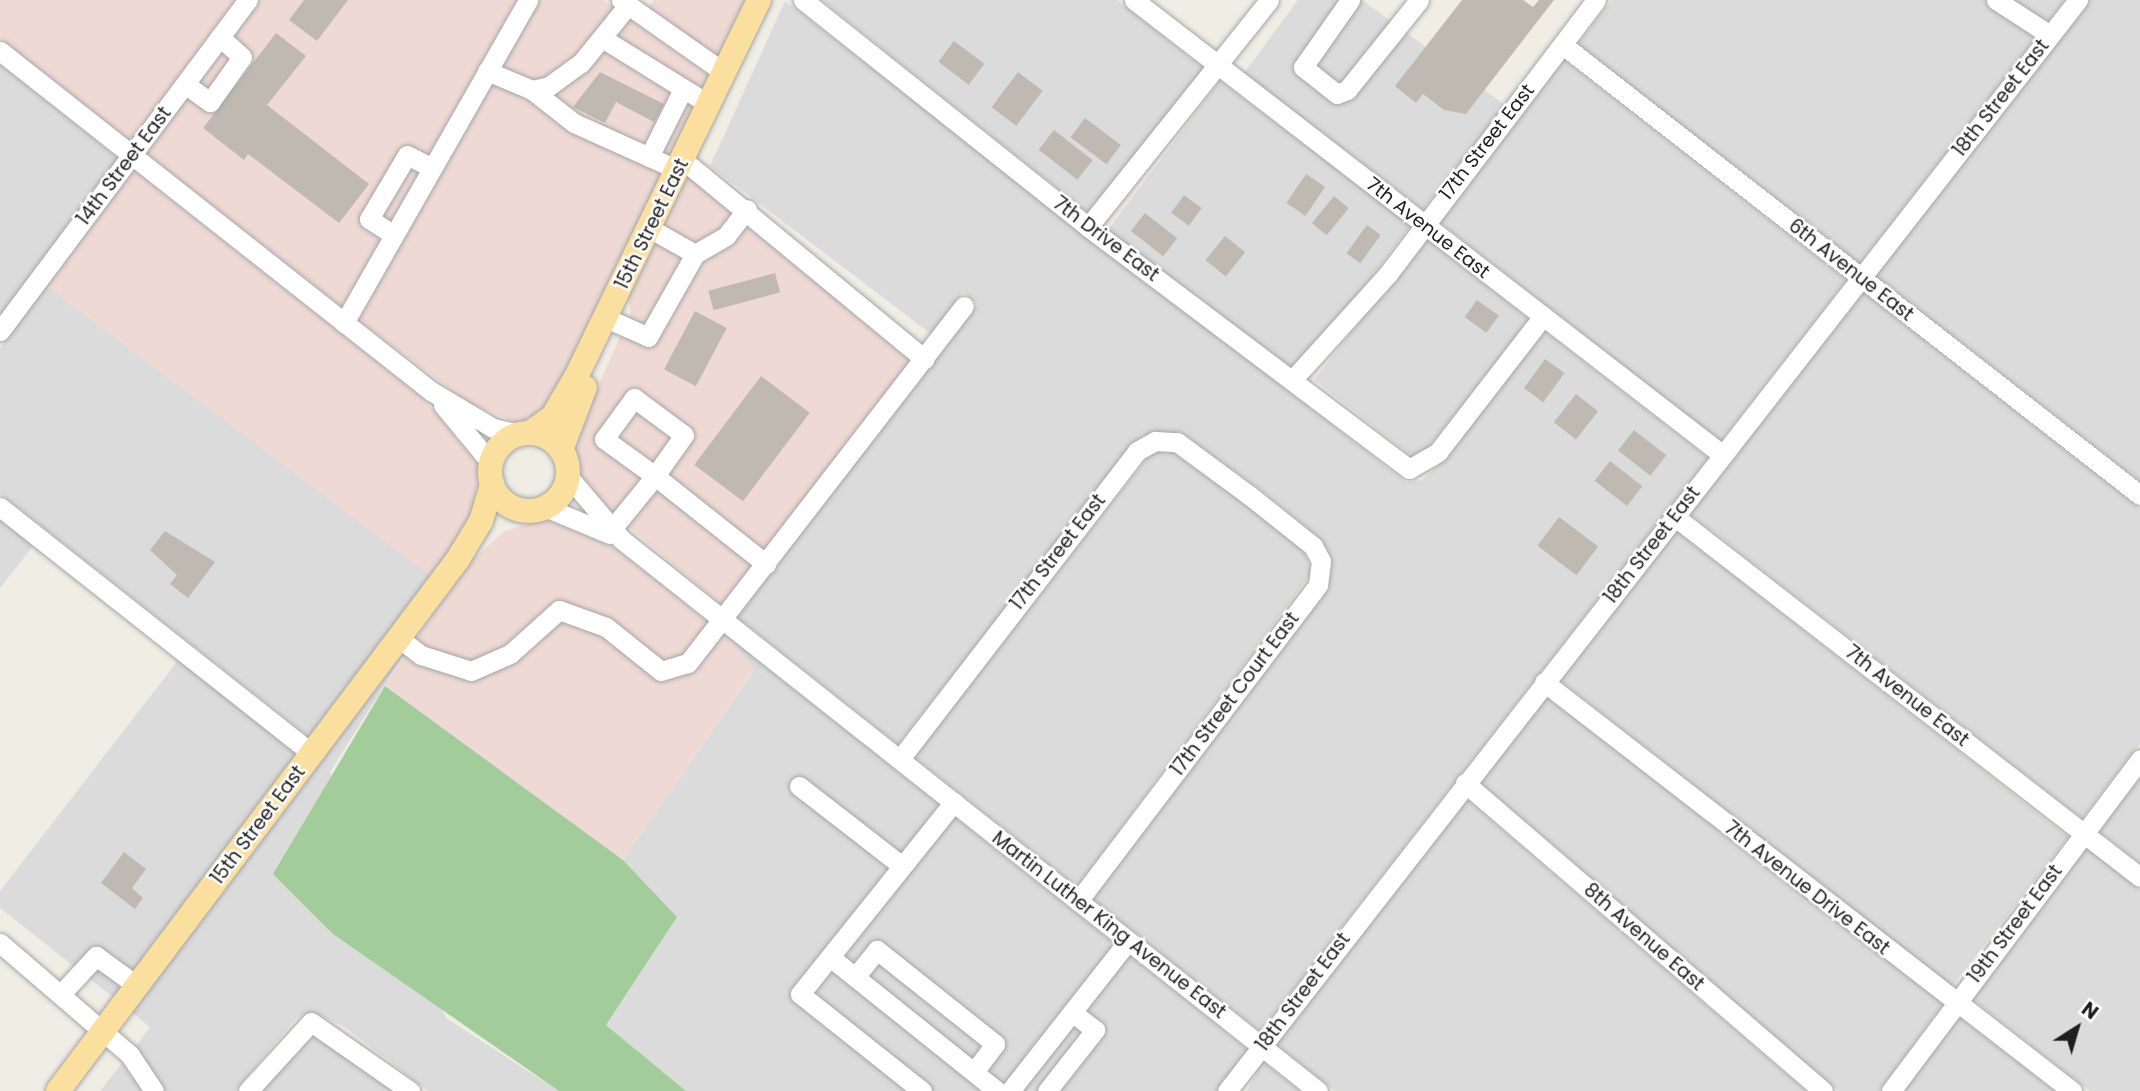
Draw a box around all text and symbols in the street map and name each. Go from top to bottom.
street label: 18th Street East [1948,35,2054,161]
street label: 17th Street East [1435,80,1539,204]
street label: 14th Street East [72,102,176,230]
street label: 15th Street East [611,155,693,293]
street label: 7th Avenue East [1362,173,1494,283]
street label: 7th Drive East [1049,192,1163,286]
street label: 6th Avenue East [1784,214,1918,326]
street label: 18th Street East [1599,482,1705,608]
street label: 17th Street East [1006,490,1110,614]
street label: 17th Street Court East [1166,608,1304,780]
street label: 7th Avenue East [1841,641,1973,751]
street label: 15th Street East [206,761,310,889]
street label: 7th Avenue Drive East [1720,817,1894,959]
street label: Martin Luther King Avenue East [988,827,1230,1023]
street label: 19th Street East [1963,860,2067,988]
street label: 8th Avenue East [1579,879,1709,995]
street label: 18th Street East [1251,928,1355,1056]
north arrow [2042,993,2112,1063]
text: N [2076,996,2104,1026]

